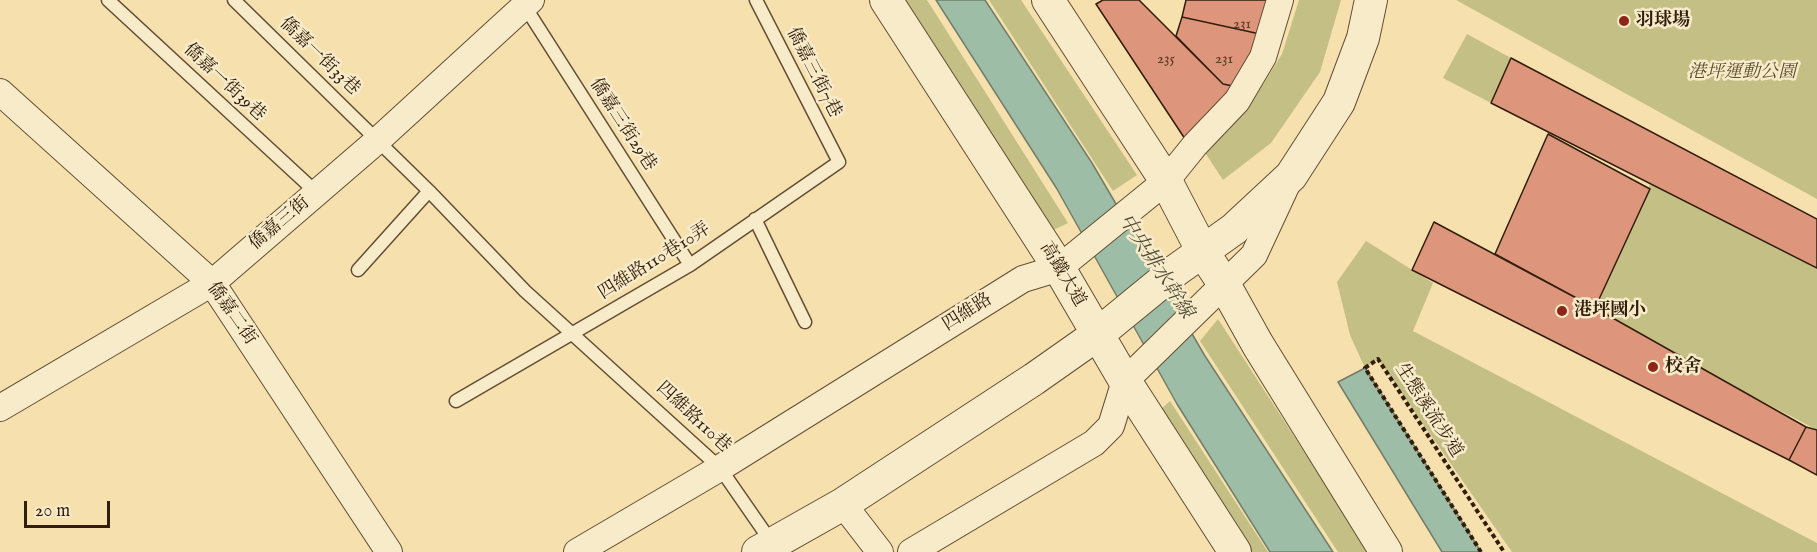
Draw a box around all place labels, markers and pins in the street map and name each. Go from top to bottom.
place label: 羽球場 [1636,10,1690,32]
marker: 羽球場 [1617,14,1631,28]
place label: 港坪國小 [1574,300,1646,322]
marker: 港坪國小 [1555,304,1569,318]
place label: 校舍 [1665,356,1701,378]
marker: 校舍 [1646,360,1660,374]

